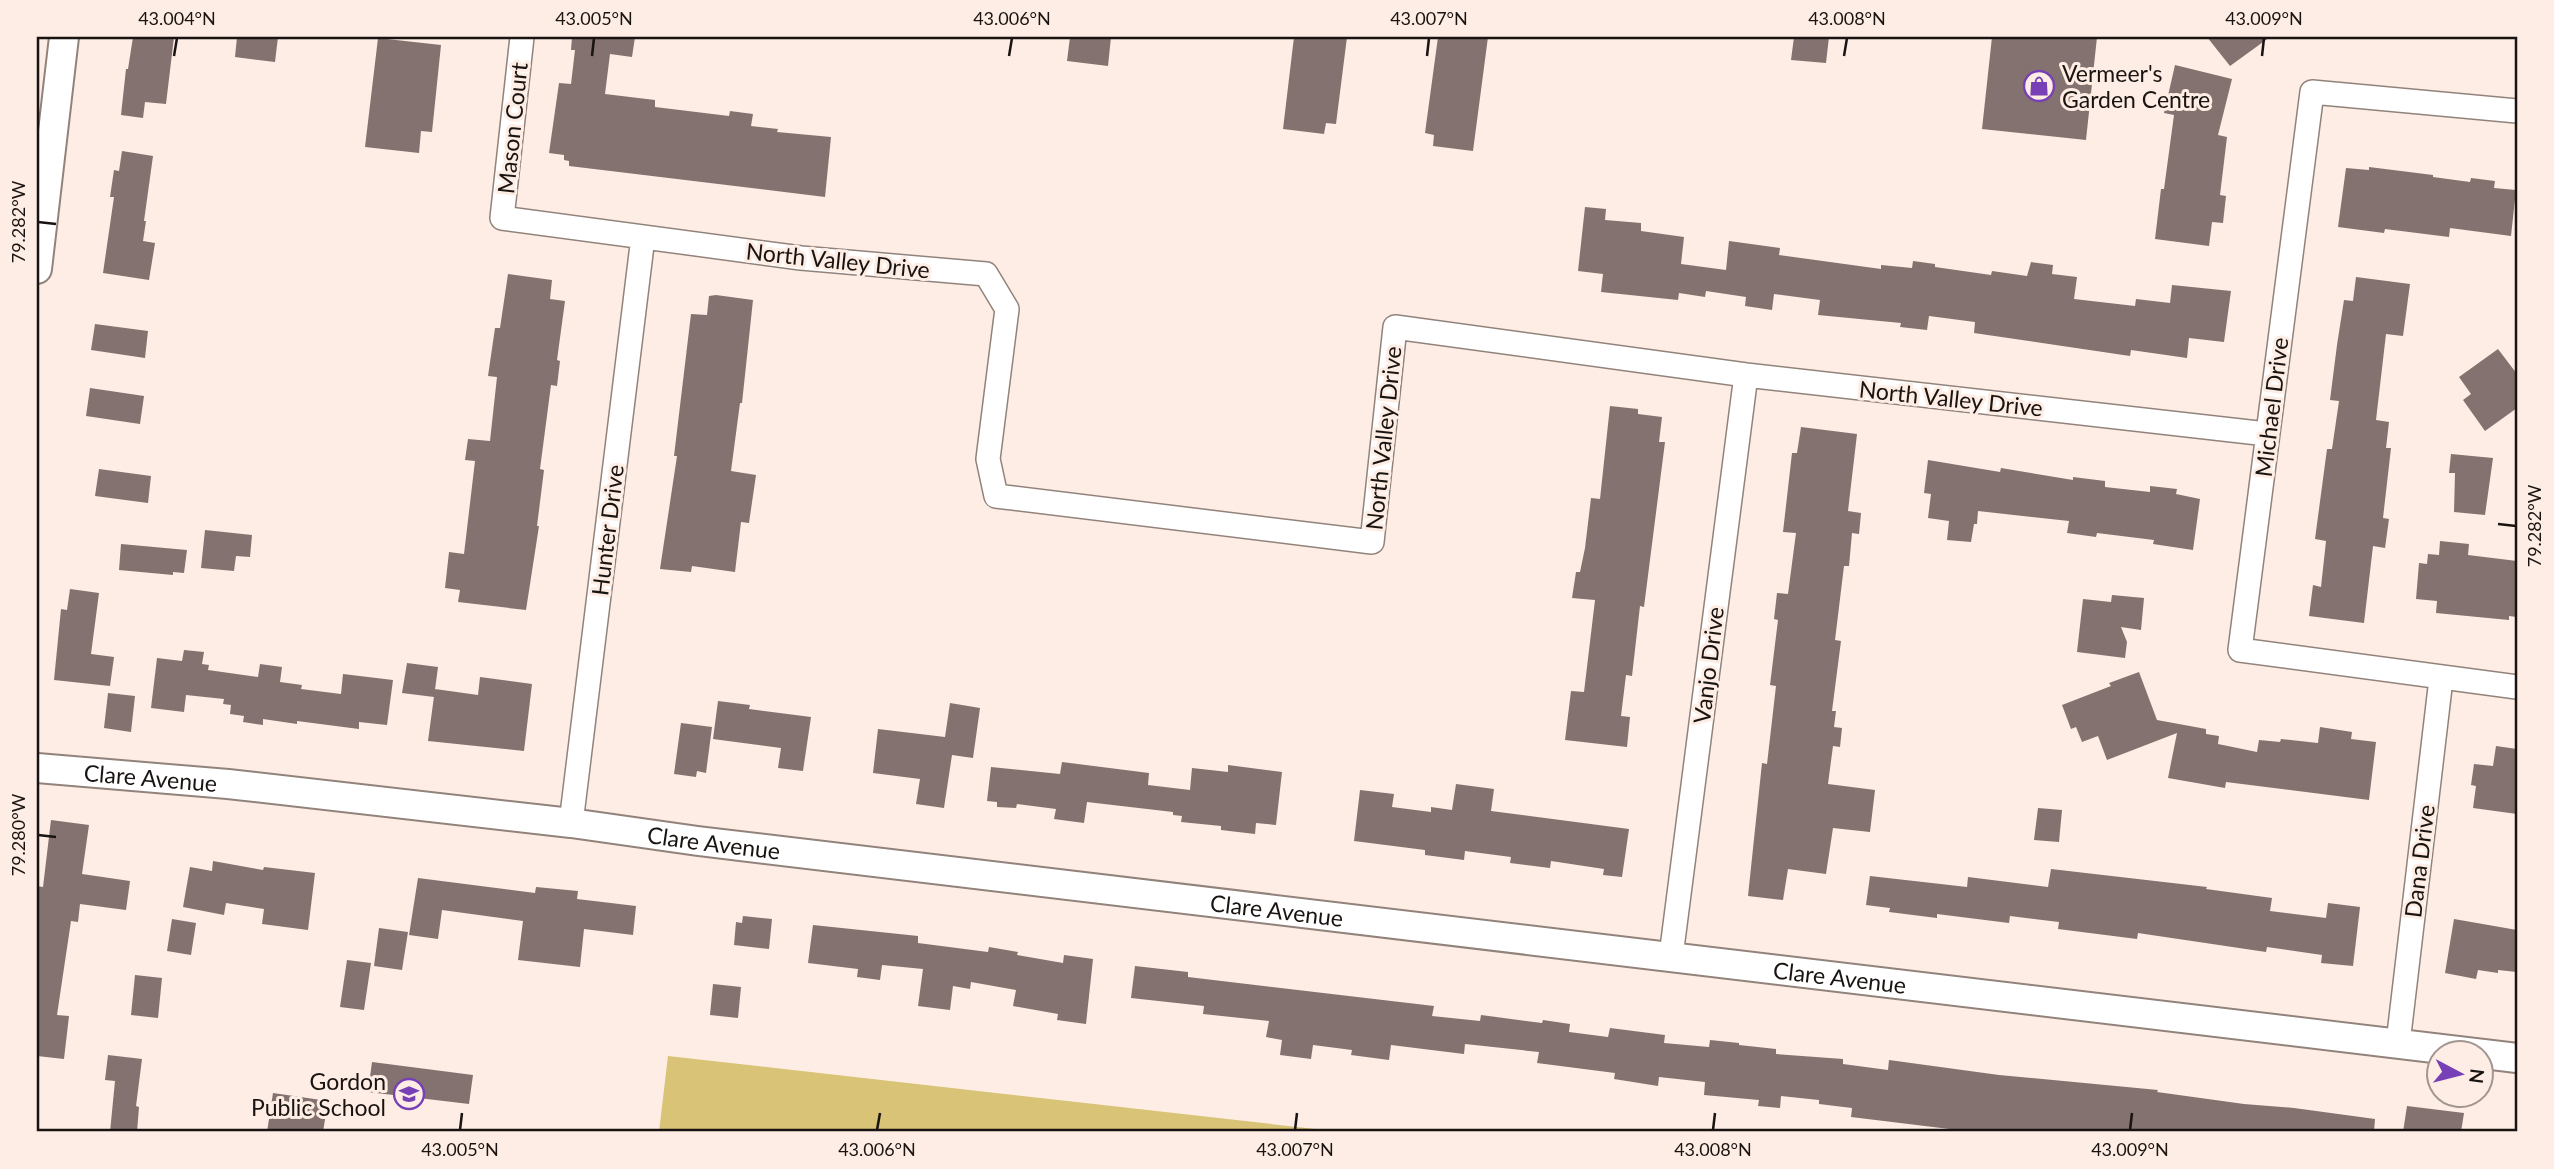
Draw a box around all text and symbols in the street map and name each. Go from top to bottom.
text: 43.004°N [138,7,216,29]
text: 43.005°N [555,7,633,29]
text: 43.006°N [973,7,1051,29]
text: 43.007°N [1390,7,1468,29]
text: 43.008°N [1808,7,1886,29]
text: 43.009°N [2225,7,2303,29]
place label: Vermeer's Garden Centre [2062,59,2210,113]
street label: Mason Court [491,60,533,195]
shop icon: Vermeer's Garden Centre [2022,69,2056,103]
text: 79.282°W [7,180,29,263]
street label: North Valley Drive [745,236,931,284]
street label: Michael Drive [2249,336,2293,478]
street label: North Valley Drive [1359,345,1407,531]
street label: North Valley Drive [1858,374,2044,422]
street label: Hunter Drive [585,463,629,597]
text: 79.282°W [2523,484,2545,567]
street label: Vanjo Drive [1687,605,1729,725]
street label: Clare Avenue [83,758,218,797]
text: 79.280°W [7,793,29,876]
street label: Dana Drive [2398,803,2440,919]
street label: Clare Avenue [646,820,782,865]
street label: Clare Avenue [1209,888,1345,932]
street label: Clare Avenue [1772,955,1908,999]
north arrow [2424,1040,2494,1110]
place label: Gordon Public School [251,1067,386,1121]
text: N [2465,1067,2490,1085]
school or university icon: Gordon Public School [392,1077,426,1111]
text: 43.005°N [421,1138,499,1160]
text: 43.006°N [838,1138,916,1160]
text: 43.007°N [1256,1138,1334,1160]
text: 43.008°N [1674,1138,1752,1160]
text: 43.009°N [2091,1138,2169,1160]

